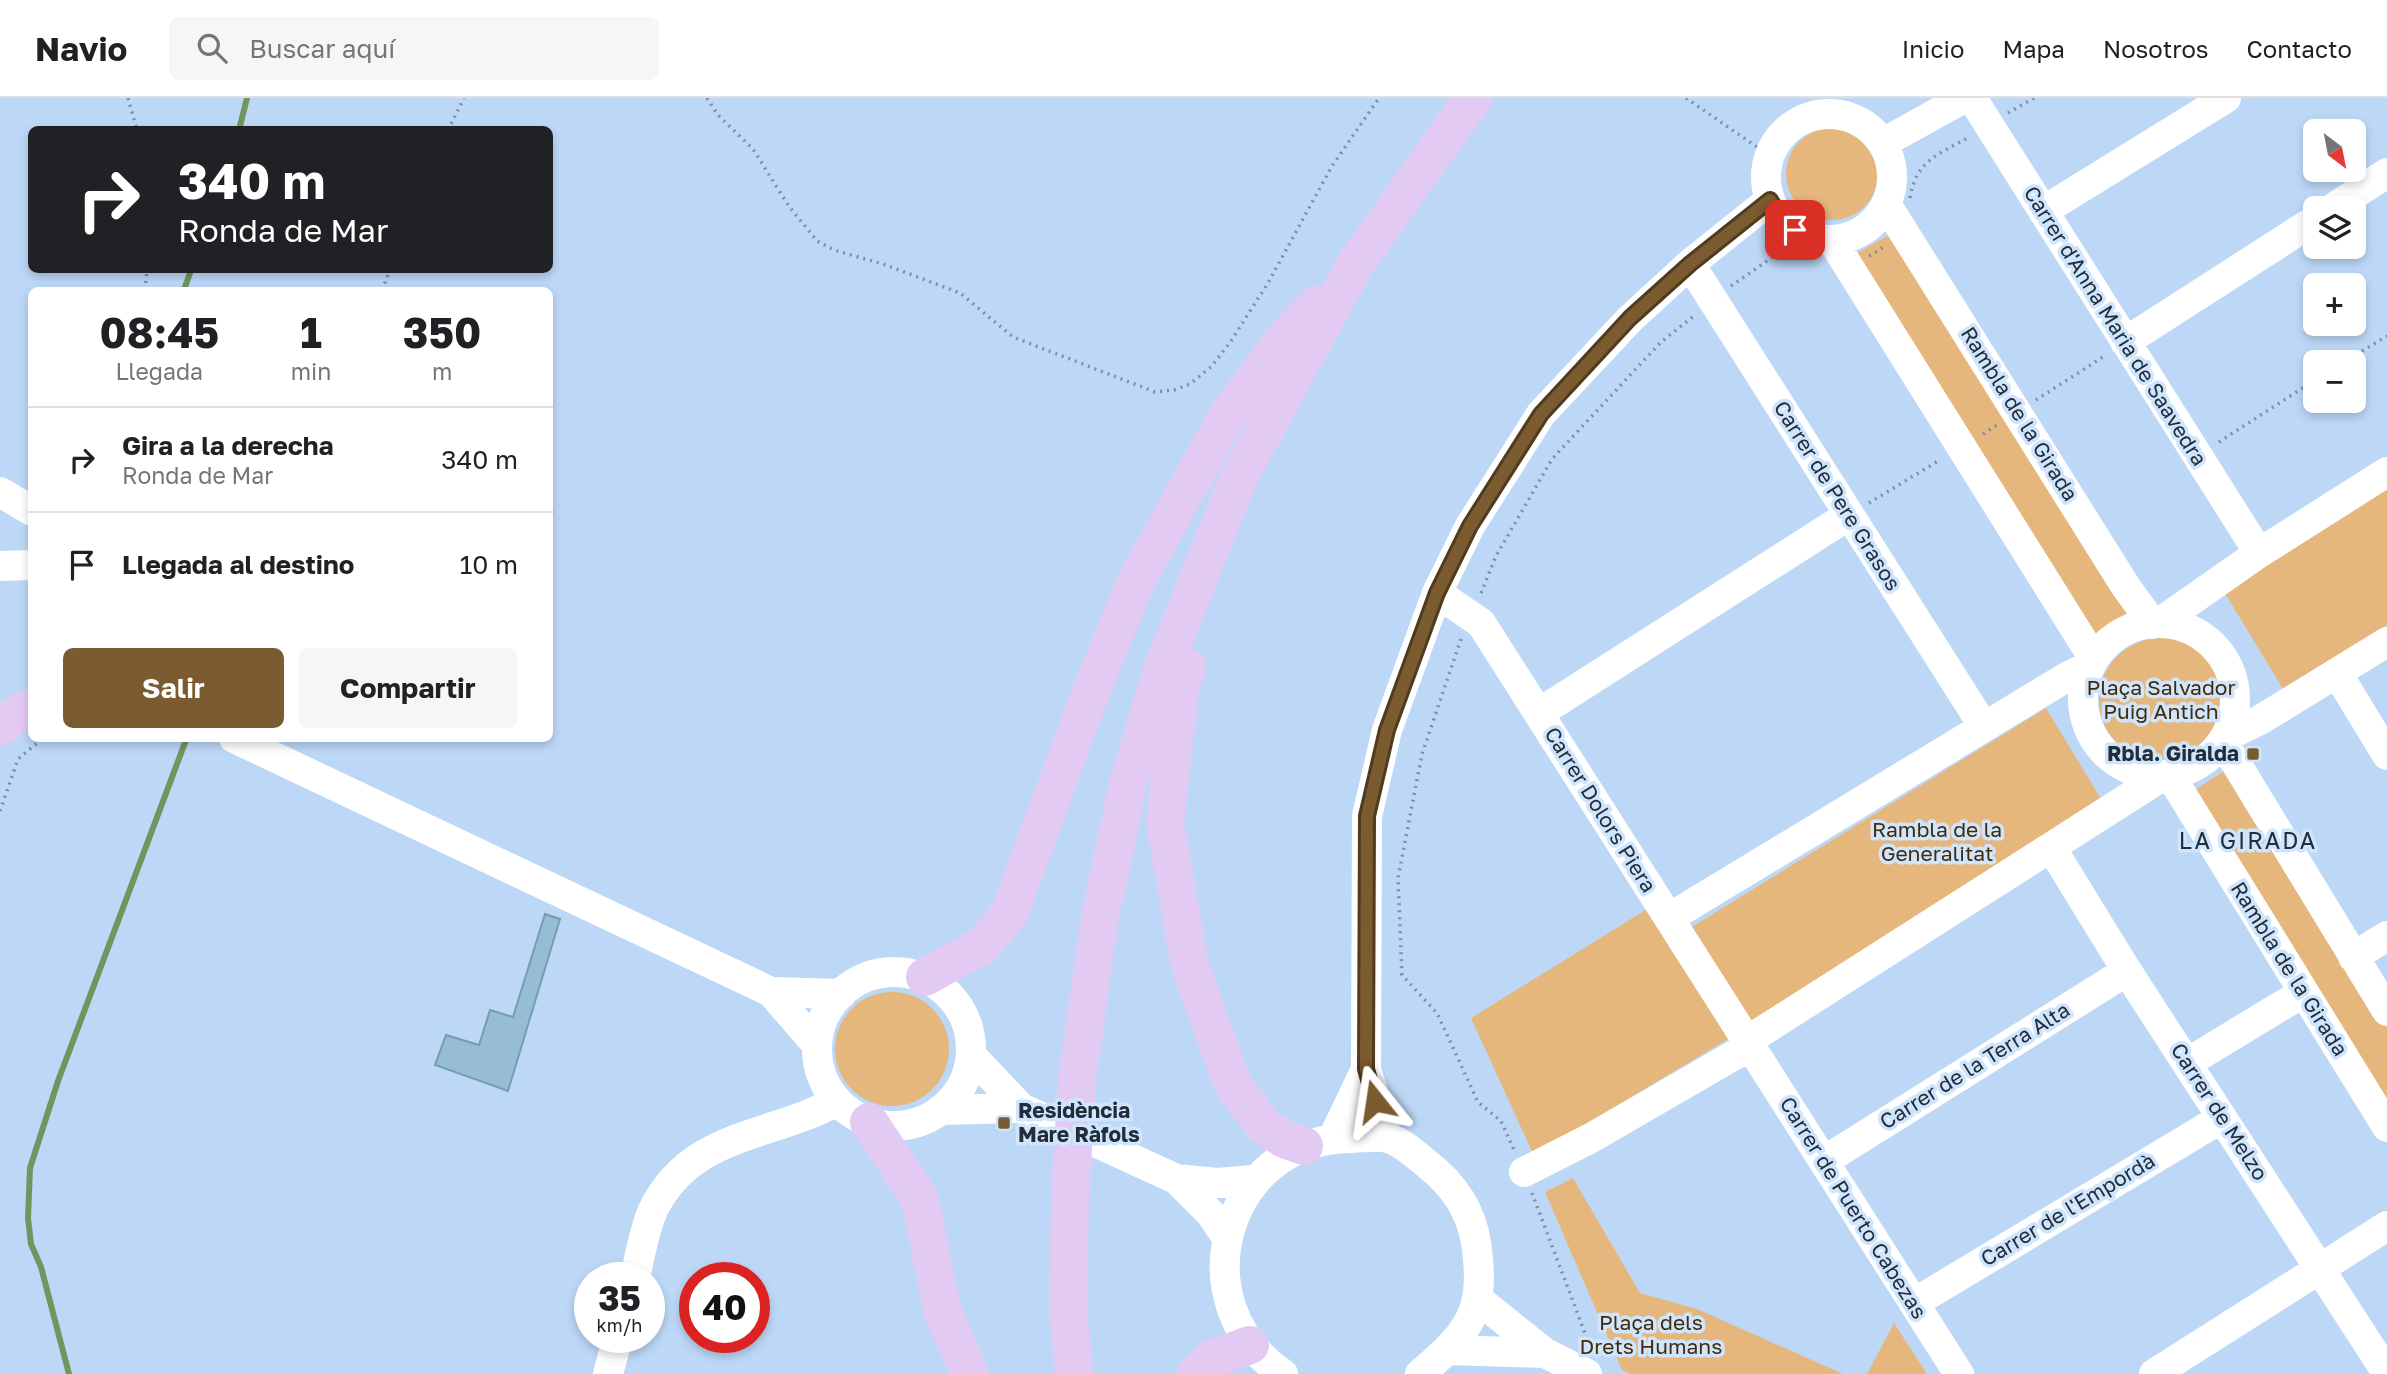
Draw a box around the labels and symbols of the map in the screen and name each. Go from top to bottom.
north arrow [2303,119,2366,182]
street label: Carrer d'Anna Maria de Saavedra [2019,181,2213,470]
pin [1765,200,1825,260]
street label: Rambla de la Girada [1956,322,2084,505]
street label: Carrer de Pere Grasos [1769,396,1907,595]
park label: Plaça Salvador Puig Antich [2086,674,2236,724]
street label: Carrer Dolors Piera [1539,722,1662,897]
place label: Rbla. Giralda [2107,740,2239,766]
marker: Rbla. Giralda [2245,746,2261,762]
park label: Rambla de la Generalitat [1872,816,2002,866]
district label: LA GIRADA [2179,826,2317,854]
street label: Rambla de la Girada [2226,877,2354,1060]
street label: Carrer de la Terra Alta [1875,996,2074,1134]
street label: Carrer de Melzo [2166,1038,2274,1185]
position arrow [1338,1064,1412,1138]
street label: Carrer de Puerto Cabezas [1775,1092,1933,1323]
place label: Residència Mare Ràfols [1018,1097,1140,1147]
marker: Residència Mare Ràfols [996,1115,1012,1131]
street label: Carrer de l'Empordà [1976,1147,2159,1271]
speed limit sign: 40 [679,1262,770,1353]
park label: Plaça dels Drets Humans [1580,1309,1722,1359]

